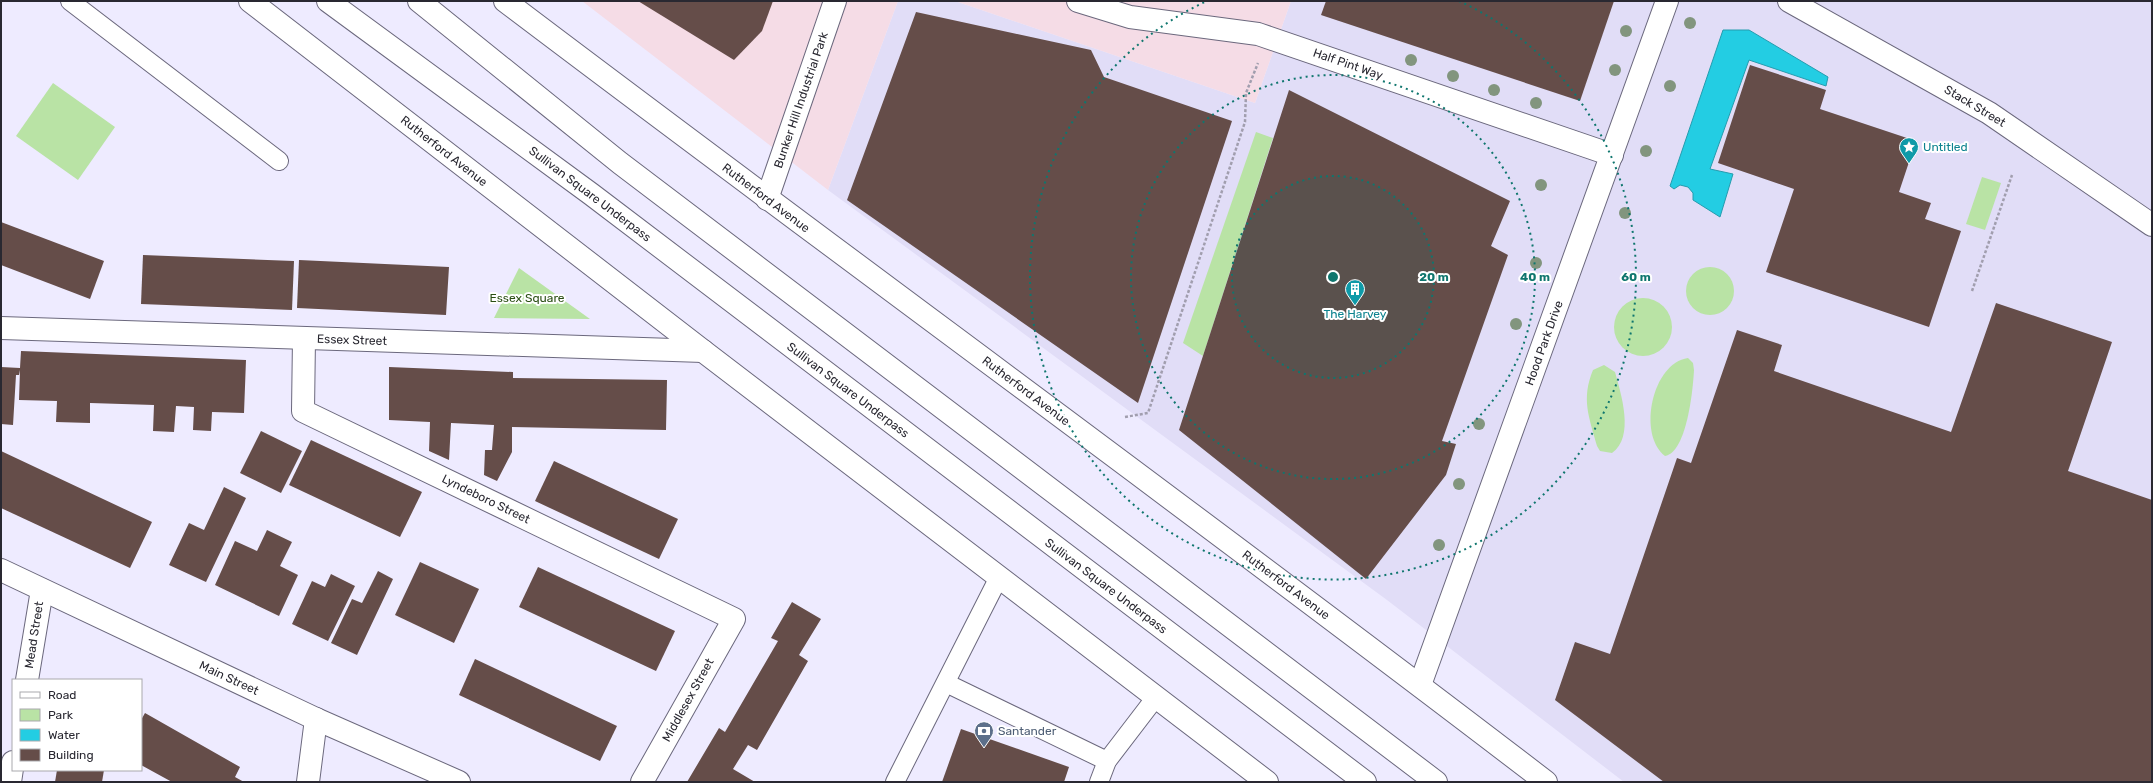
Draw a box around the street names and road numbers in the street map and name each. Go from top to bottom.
street label: Bunker Hill Industrial Park [771,29,831,170]
street label: Half Pint Way [1311,45,1385,83]
street label: Stack Street [1942,82,2008,130]
street label: Rutherford Avenue [398,113,490,189]
street label: Sullivan Square Underpass [526,143,654,245]
street label: Rutherford Avenue [719,161,813,236]
street label: Hood Park Drive [1522,298,1566,387]
street label: Essex Street [317,332,388,348]
street label: Sullivan Square Underpass [784,339,912,441]
street label: Rutherford Avenue [979,354,1073,429]
street label: Lyndeboro Street [440,472,533,527]
street label: Sullivan Square Underpass [1042,535,1170,637]
street label: Rutherford Avenue [1239,548,1333,623]
street label: Mead Street [22,600,46,670]
street label: Middlesex Street [659,656,717,744]
street label: Main Street [197,658,261,698]

